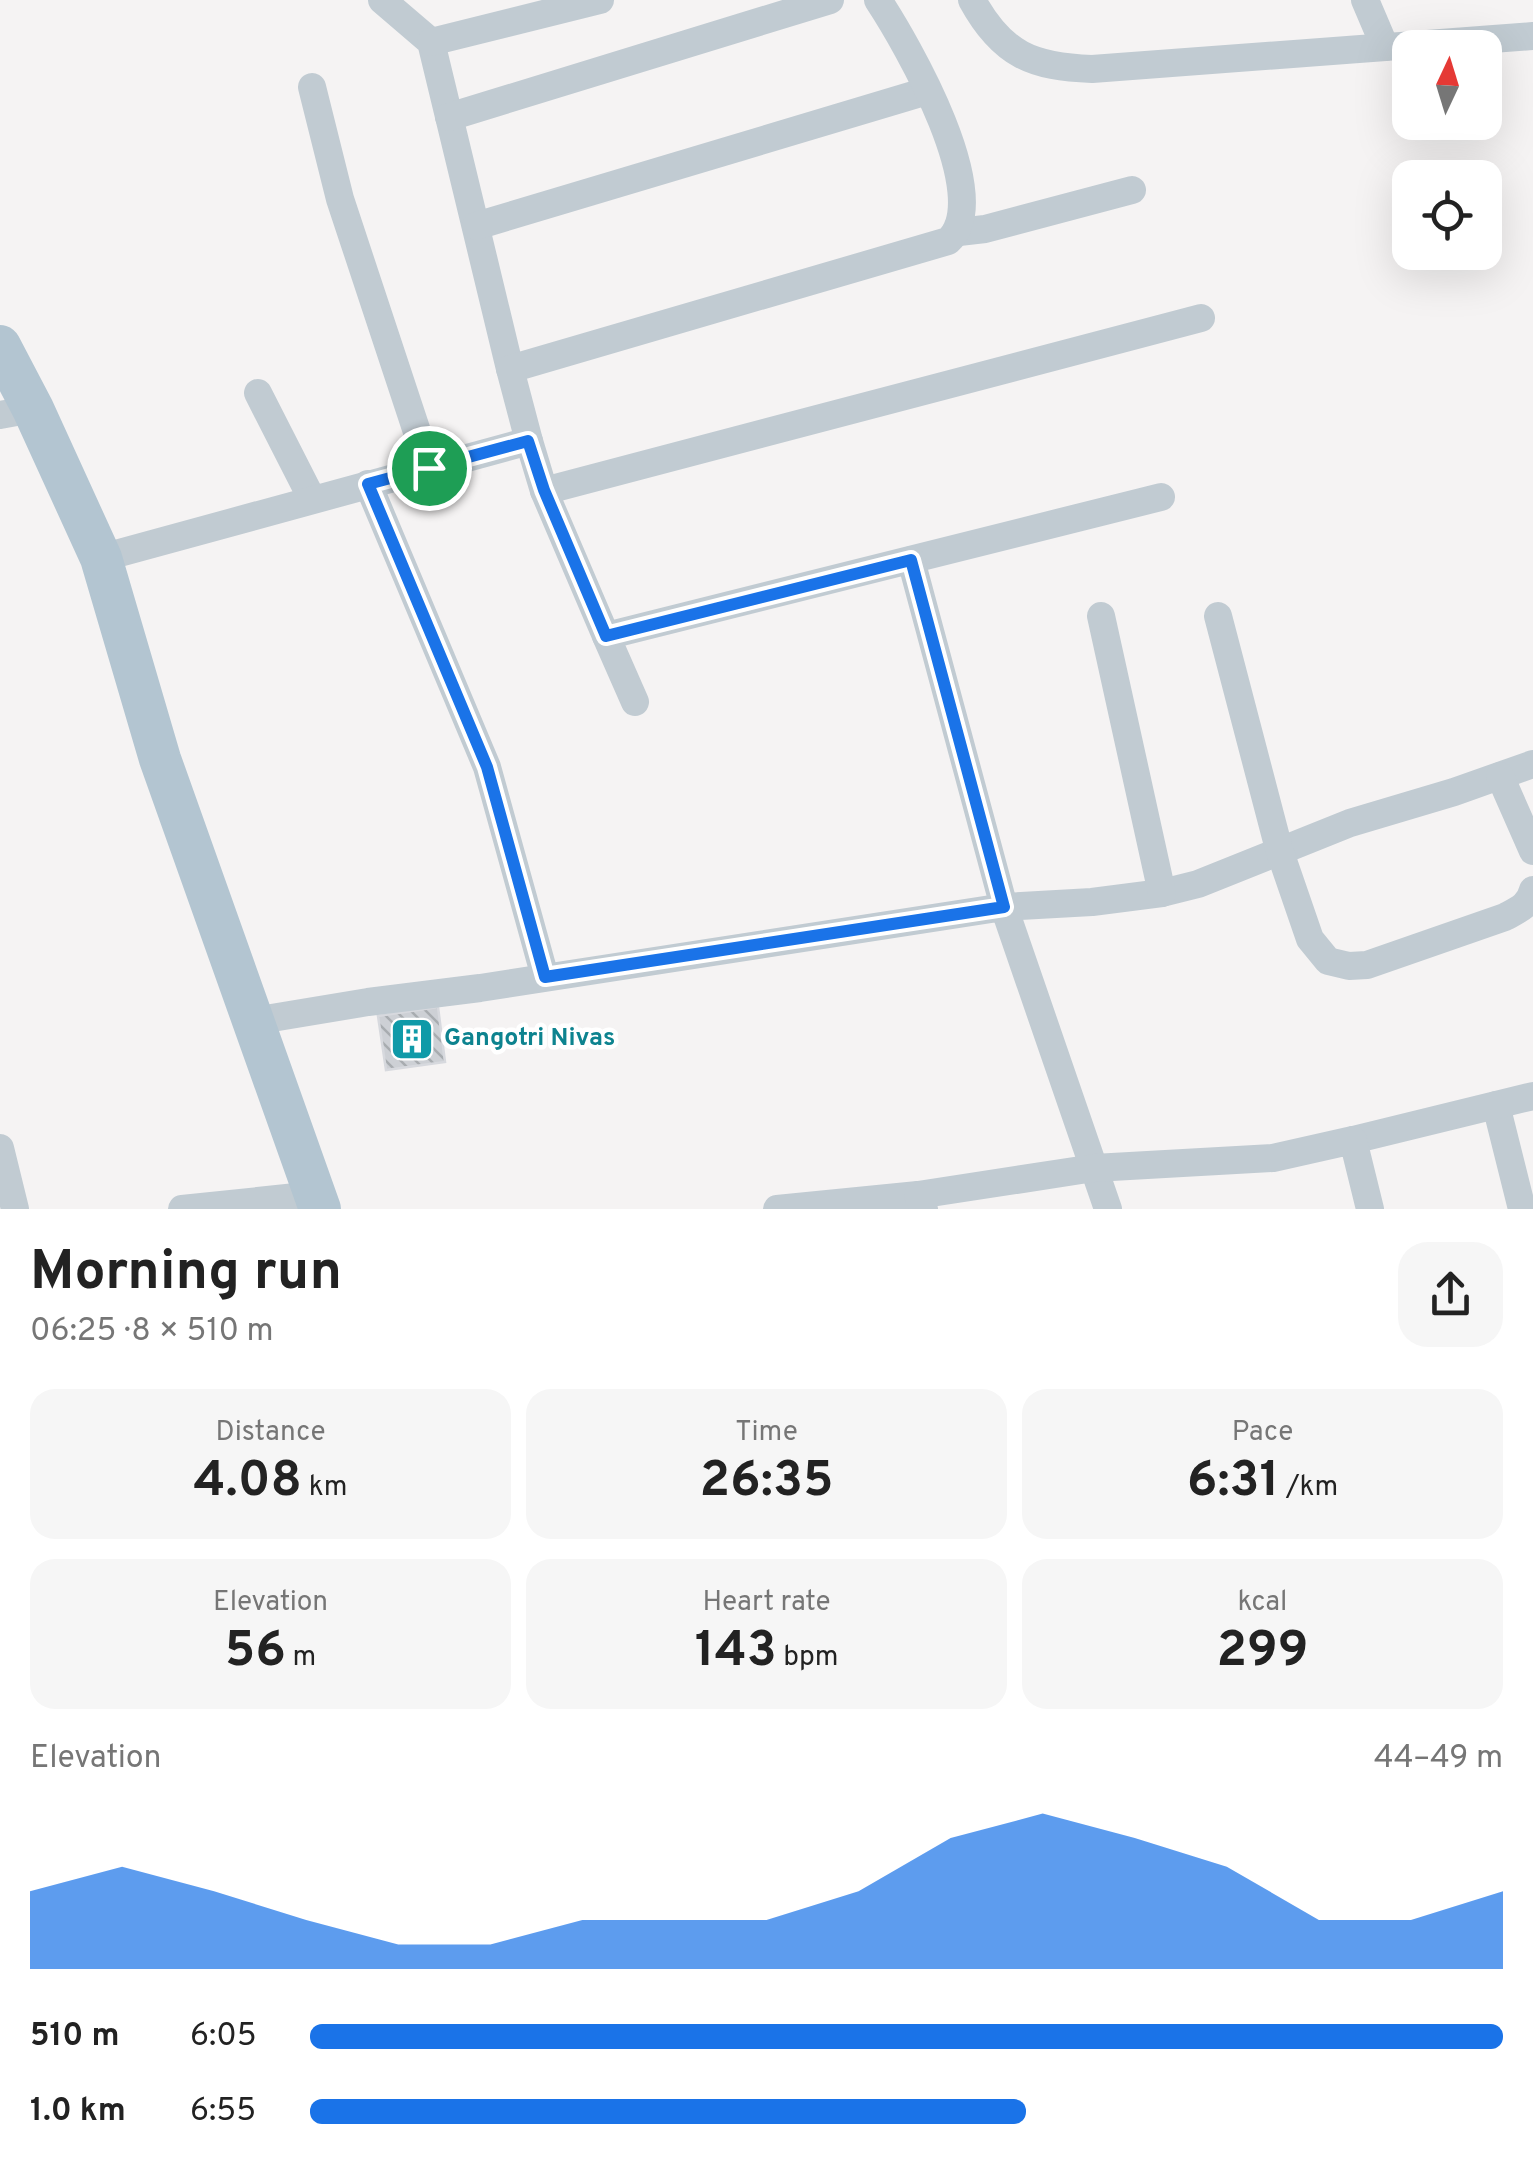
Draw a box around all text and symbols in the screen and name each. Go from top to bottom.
north arrow [1392,30,1502,140]
map controls [1392,30,1502,270]
button: locate [1392,160,1502,270]
pin [387,426,472,511]
icon: arrive [402,441,457,496]
building icon: Gangotri Nivas [389,1016,435,1062]
place label: Gangotri Nivas [444,1023,615,1055]
text: Morning run [30,1239,342,1309]
button: share [1398,1242,1503,1347]
text: 06:25 · 8 × 510 m [30,1312,274,1352]
text: Distance [216,1415,325,1451]
text: Time [735,1415,798,1451]
text: Pace [1232,1415,1293,1451]
text: 4.08 [194,1451,302,1514]
text: 26:35 [700,1451,833,1514]
text: 6:31 [1187,1451,1279,1514]
text: km [302,1470,347,1506]
text: /km [1279,1470,1338,1506]
text: Elevation [213,1585,328,1621]
text: Heart rate [702,1585,831,1621]
text: kcal [1238,1585,1287,1621]
text: 56 [225,1621,286,1684]
text: 143 [695,1621,777,1684]
text: 299 [1216,1621,1309,1684]
text: m [286,1640,316,1676]
text: bpm [777,1640,838,1676]
text: Elevation [30,1739,162,1779]
text: 44–49 m [1374,1739,1503,1779]
text: 510 m [30,2017,119,2057]
text: 6:05 [190,2017,257,2057]
text: 1.0 km [30,2092,126,2132]
text: 6:55 [190,2092,256,2132]

